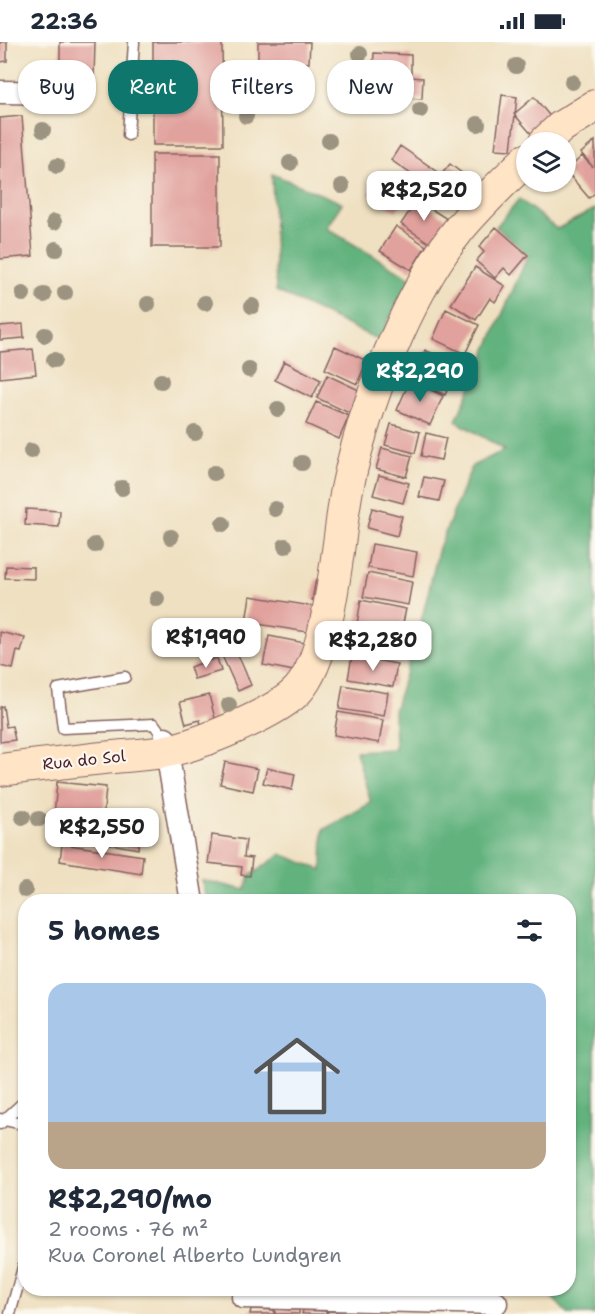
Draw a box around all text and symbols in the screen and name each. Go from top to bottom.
text: 22:36 [30,7,98,36]
chip: Buy [18,60,96,114]
chip: Rent [108,60,198,114]
chip: Filters [210,60,315,114]
chip: New [327,60,414,114]
map controls [516,132,576,192]
button: layers [516,132,576,192]
pin: R$2,520 [369,171,479,222]
text: R$2,520 [381,177,467,203]
pin: R$2,290 [365,352,475,403]
text: R$2,290 [376,358,464,384]
pin: R$1,990 [151,618,261,669]
pin: R$2,280 [318,621,428,672]
text: R$1,990 [166,624,246,650]
text: R$2,280 [329,627,417,653]
street label: Rua do Sol [41,745,127,775]
pin: R$2,550 [47,808,157,859]
text: R$2,550 [59,814,145,840]
text: 5 homes [48,913,160,948]
icon: filters [513,914,546,947]
icon: home [243,1022,351,1130]
text: R$2,290/mo [48,1181,212,1216]
text: 2 rooms · 76 m² [48,1216,208,1242]
text: Rua Coronel Alberto Lundgren [48,1242,341,1268]

